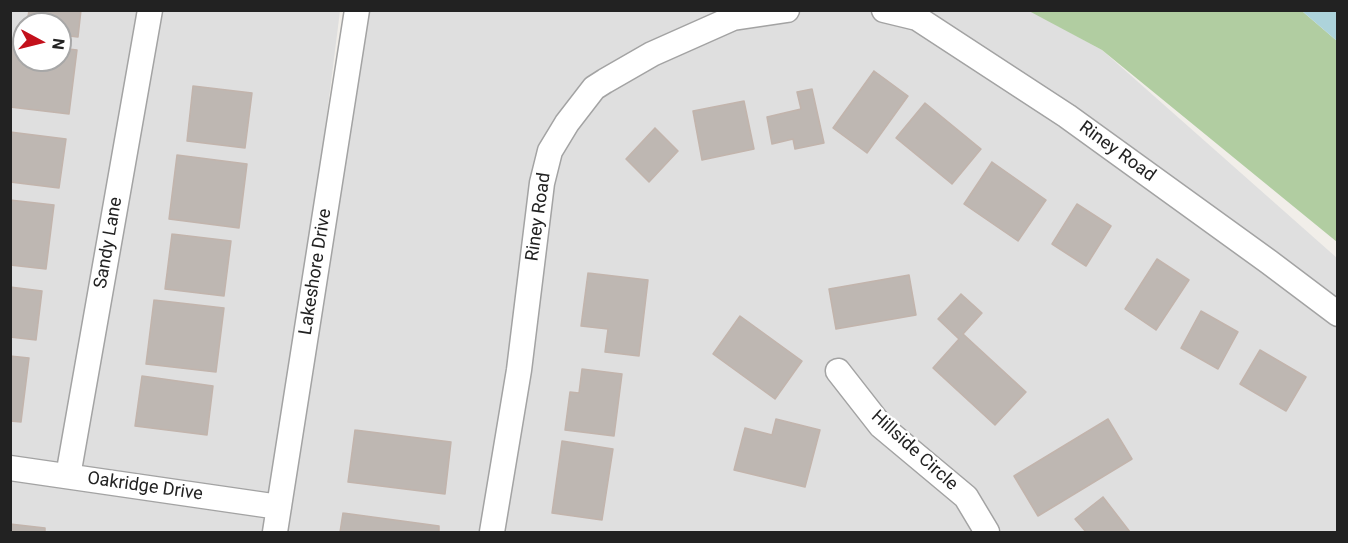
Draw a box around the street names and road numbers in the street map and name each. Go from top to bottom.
street label: Riney Road [1075,117,1159,187]
street label: Riney Road [522,171,556,263]
street label: Sandy Lane [90,196,128,290]
street label: Lakeshore Drive [295,207,337,337]
street label: Hillside Circle [866,406,962,496]
street label: Oakridge Drive [86,468,204,506]

